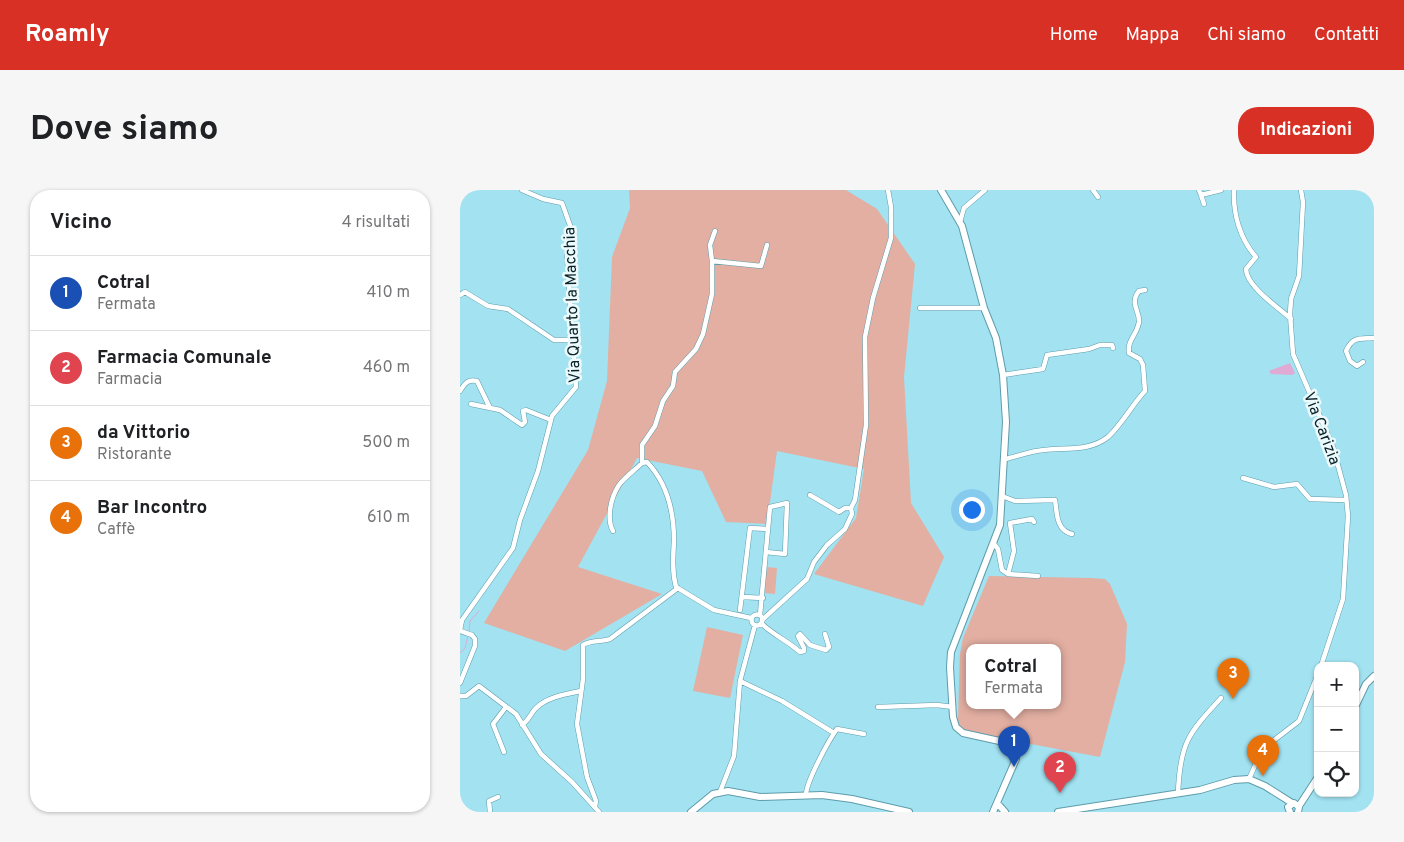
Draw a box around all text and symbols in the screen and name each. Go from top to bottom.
text: Roamly [25,20,110,50]
text: Home [1050,24,1098,47]
text: Mappa [1126,24,1179,47]
text: Chi siamo [1207,24,1286,47]
text: Contatti [1314,24,1379,47]
button: Indicazioni [1238,107,1374,154]
text: Dove siamo [30,108,219,152]
text: Vicino [50,209,112,236]
text: 4 risultati [342,213,410,233]
street label: Via Quarto la Macchia [560,227,586,383]
text: Cotral [97,271,150,295]
text: 1 [63,283,69,303]
text: 410 m [367,283,410,303]
text: Fermata [97,295,156,315]
text: Farmacia Comunale [97,346,272,370]
text: 2 [61,358,71,378]
text: 460 m [363,358,410,378]
text: Farmacia [97,370,162,390]
street label: Via Carizia [1298,389,1344,468]
text: da Vittorio [97,421,190,445]
text: 3 [61,433,71,453]
text: 500 m [362,433,410,453]
text: Ristorante [97,445,172,465]
text: Bar Incontro [97,496,207,520]
your location [959,497,985,523]
text: 4 [61,508,71,528]
text: 610 m [367,508,410,528]
text: Caffè [97,520,135,540]
popup [966,644,1061,709]
text: Cotral [984,655,1037,679]
pin: 3 [1217,658,1249,699]
map controls [1314,662,1359,797]
button: + [1314,662,1359,707]
text: Fermata [984,679,1043,699]
button: − [1314,707,1359,752]
pin: 1 [998,726,1030,767]
pin: 4 [1247,735,1279,776]
pin: 2 [1044,752,1076,793]
button: locate [1314,752,1359,797]

